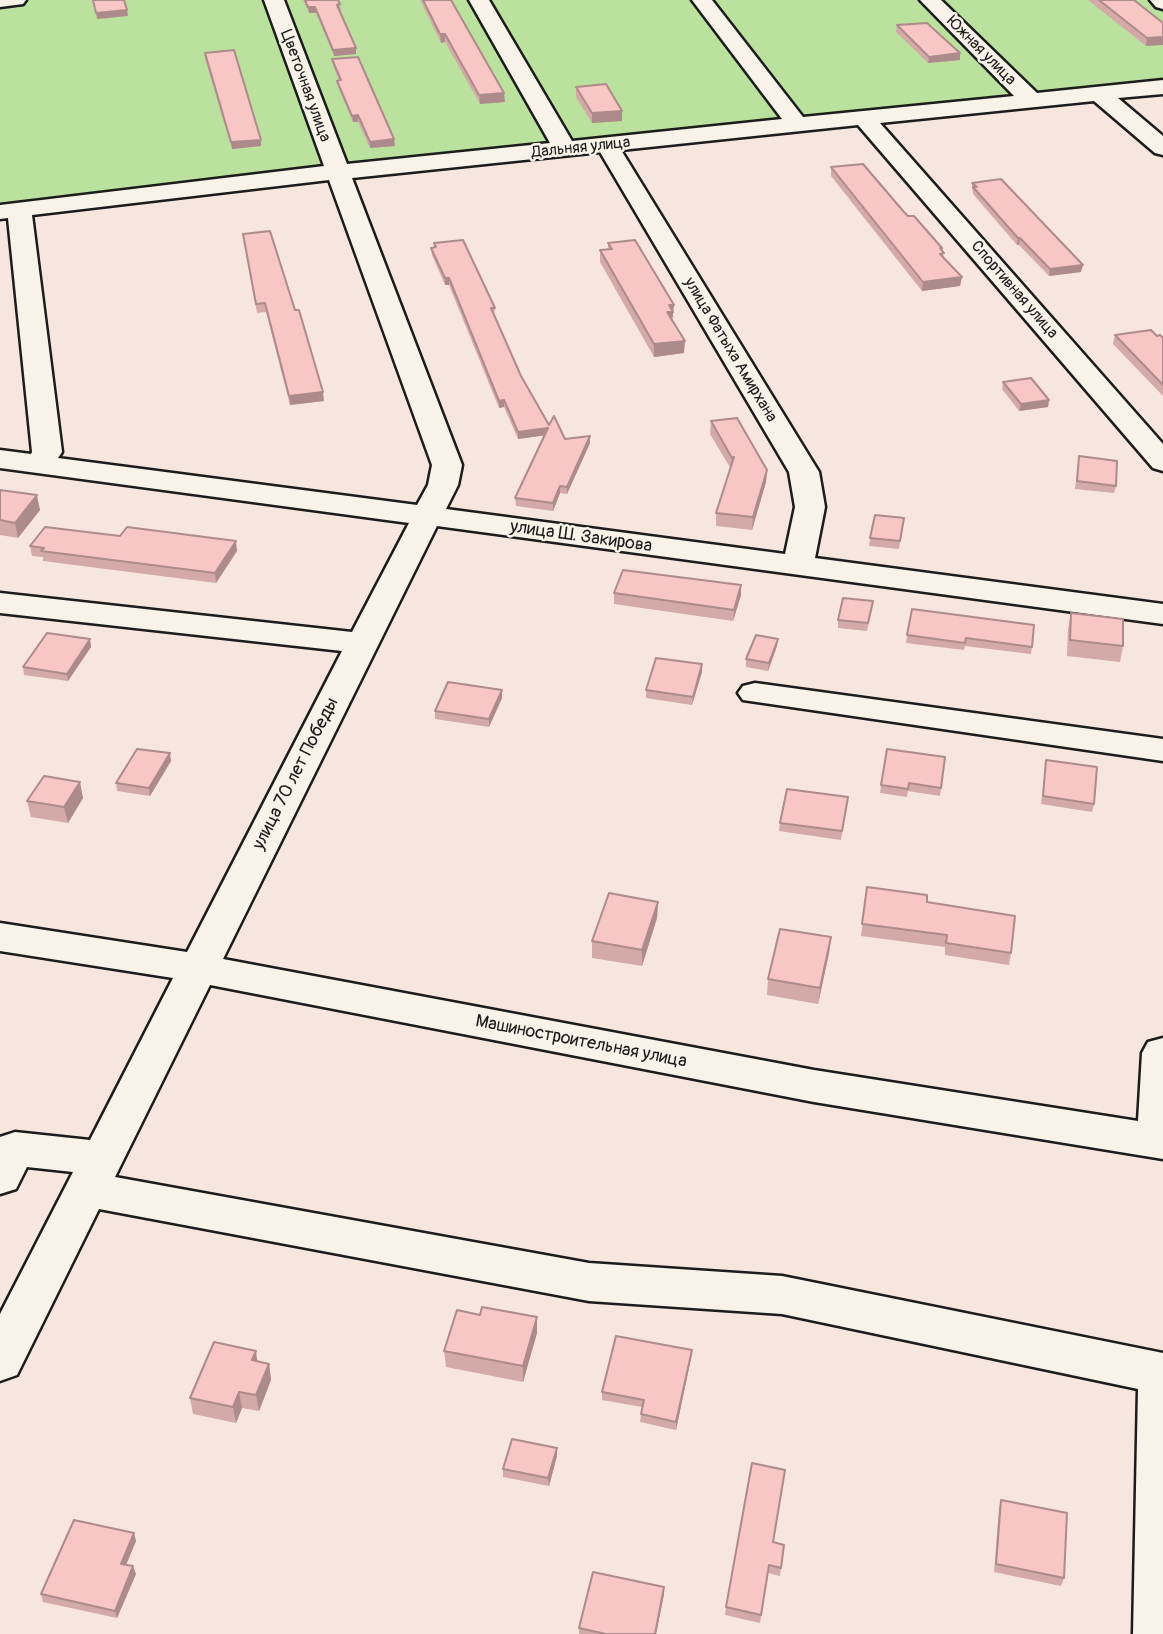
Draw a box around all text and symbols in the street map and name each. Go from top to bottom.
street label: Южная улица [942,12,1020,90]
street label: Цветочная улица [276,27,334,145]
street label: Дальняя улица [531,133,631,163]
street label: Спортивная улица [966,237,1062,343]
street label: улица Фатыха Амирхана [679,274,781,426]
street label: улица Ш. Закирова [509,516,653,558]
street label: улица 70 лет Победы [248,694,344,854]
street label: Машиностроительная улица [473,1011,689,1073]

